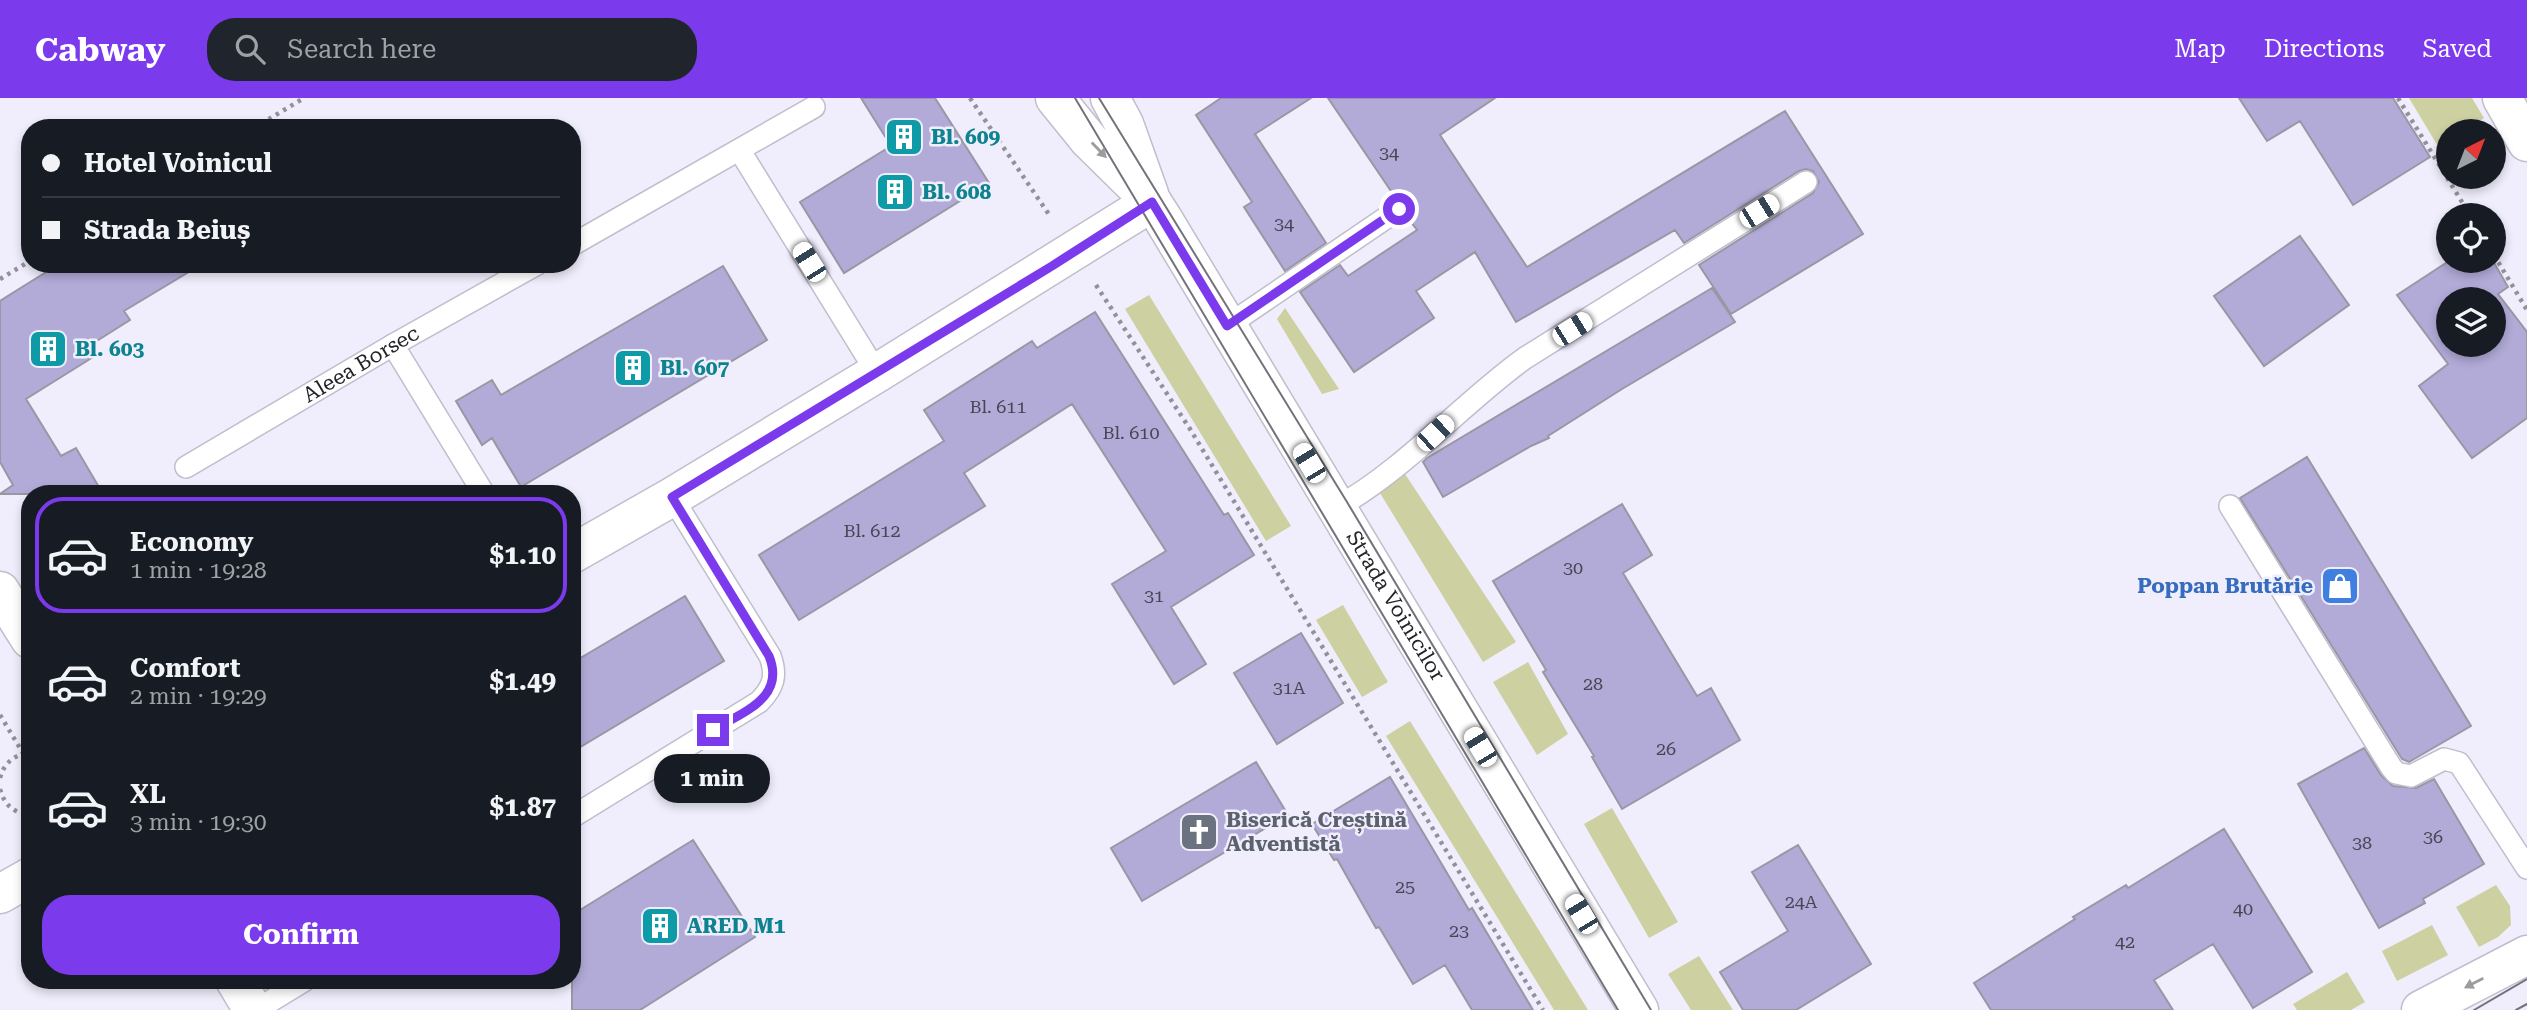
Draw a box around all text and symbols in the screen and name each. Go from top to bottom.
search box [207,18,697,81]
text: Cabway [35,30,165,69]
icon: search [231,30,269,68]
text: Search here [287,34,436,64]
text: Map [2174,35,2226,63]
text: Directions [2264,35,2384,63]
text: Saved [2422,35,2492,63]
building icon: Bl. 609 [883,116,925,158]
north arrow [2436,119,2506,189]
map controls [2436,119,2506,357]
place label: Bl. 609 [931,125,1000,149]
one-way arrow [1091,141,1107,158]
house number: 34 [1379,142,1399,163]
text: Hotel Voinicul [84,148,272,178]
building icon: Bl. 608 [874,171,916,213]
place label: Bl. 608 [922,180,991,204]
car [1736,191,1783,231]
route start [1383,193,1415,225]
button: locate [2436,203,2506,273]
house number: 34 [1274,213,1294,234]
text: Strada Beiuș [84,215,250,245]
car [789,239,830,285]
button: layers [2436,287,2506,357]
car [1549,309,1596,349]
street label: Aleea Borsec [299,321,423,407]
building icon: Bl. 603 [27,328,69,370]
place label: Bl. 603 [75,337,144,361]
building icon: Bl. 607 [612,347,654,389]
place label: Bl. 607 [660,356,729,380]
house number: Bl. 611 [969,396,1027,417]
car [1413,411,1458,455]
house number: Bl. 610 [1102,422,1160,443]
car [1290,440,1329,486]
house number: Bl. 612 [843,520,901,541]
icon: car [46,524,109,587]
street label: Strada Voinicilor [1341,526,1450,685]
text: Economy [130,527,253,557]
text: $1.10 [490,540,556,570]
text: 1 min · 19:28 [130,557,267,584]
house number: 30 [1563,557,1583,578]
shop icon: Poppan Brutărie [2319,565,2361,607]
place label: Poppan Brutărie [2137,574,2313,598]
house number: 31 [1144,585,1164,606]
icon: car [46,650,109,713]
text: Comfort [130,653,240,683]
text: $1.49 [490,666,556,696]
house number: 28 [1583,673,1603,694]
house number: 31A [1273,677,1306,698]
text: 2 min · 19:29 [130,683,267,710]
route end [697,714,729,746]
car [1461,724,1500,770]
house number: 26 [1656,738,1676,759]
callout: 1 min [655,754,771,804]
text: 1 min [680,765,744,792]
icon: car [46,776,109,839]
text: XL [130,779,166,809]
text: $1.87 [490,792,556,822]
place label: Biserică Creștină Adventistă [1226,808,1408,856]
text: 3 min · 19:30 [130,809,267,836]
church icon: Biserică Creștină Adventistă [1178,811,1220,853]
house number: 36 [2423,826,2443,847]
house number: 38 [2352,832,2372,853]
house number: 25 [1395,876,1415,897]
car [1562,891,1601,937]
house number: 24A [1785,891,1818,912]
button: Confirm [42,895,560,975]
house number: 40 [2233,898,2253,919]
building icon: ARED M1 [639,905,681,947]
place label: ARED M1 [687,914,786,938]
house number: 23 [1449,920,1469,941]
house number: 42 [2115,931,2135,952]
one-way arrow [2464,978,2484,989]

